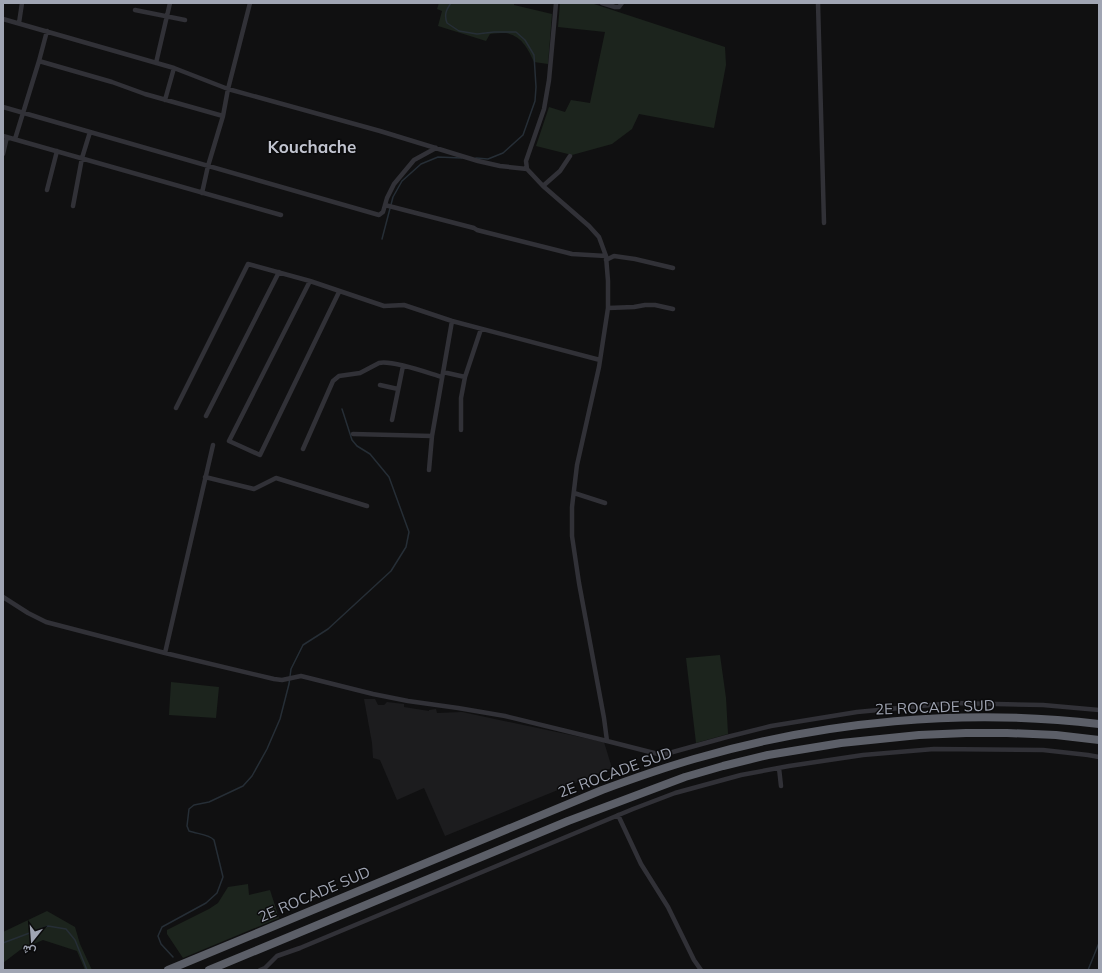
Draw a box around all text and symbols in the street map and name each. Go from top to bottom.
district label: Kouchache [268,136,356,157]
street label: 2E ROCADE SUD [875,695,995,719]
street label: 2E ROCADE SUD [555,743,675,801]
street label: 2E ROCADE SUD [255,862,373,926]
north arrow [12,921,52,961]
text: ش [21,942,37,959]

